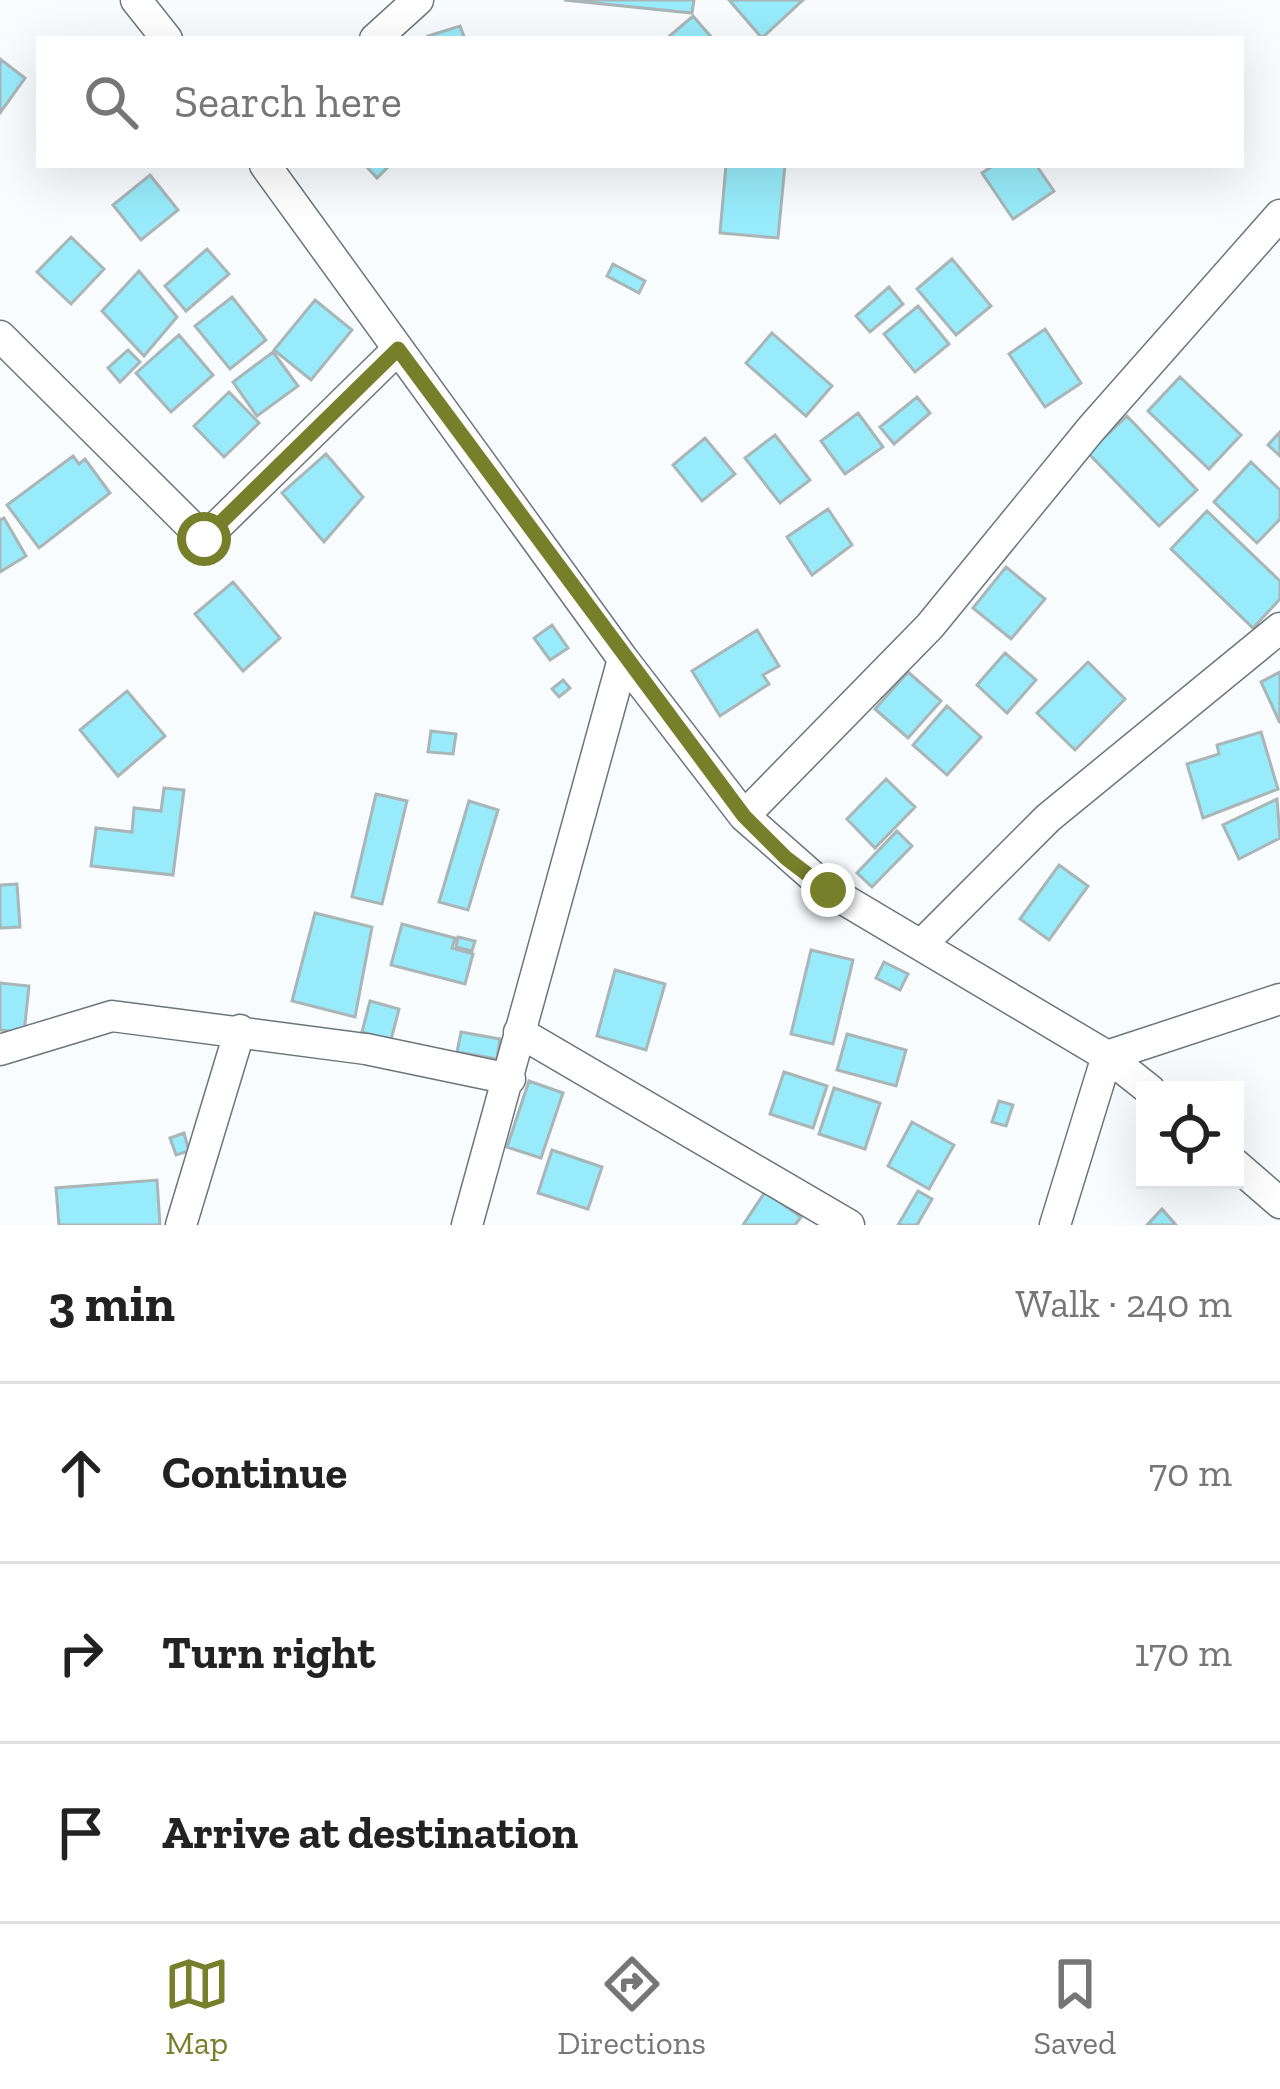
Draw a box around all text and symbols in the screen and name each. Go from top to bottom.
search box [36,36,1244,168]
icon: search [78,69,144,135]
text: Search here [174,75,402,129]
route start [177,512,231,566]
route end [801,863,855,917]
map controls [1136,1081,1244,1189]
button: locate [1136,1081,1244,1189]
text: 3 min [48,1273,175,1334]
text: Walk · 240 m [1015,1280,1232,1327]
icon: ahead [48,1440,114,1506]
text: Continue [162,1446,347,1500]
text: 70 m [1149,1449,1232,1496]
icon: right [48,1620,114,1686]
text: Turn right [162,1626,375,1680]
text: 170 m [1134,1629,1232,1676]
icon: arrive [48,1800,114,1866]
text: Arrive at destination [162,1806,578,1860]
tab: Map [164,1951,230,2062]
tab: Directions [557,1951,706,2062]
tab: Saved [1034,1951,1116,2062]

